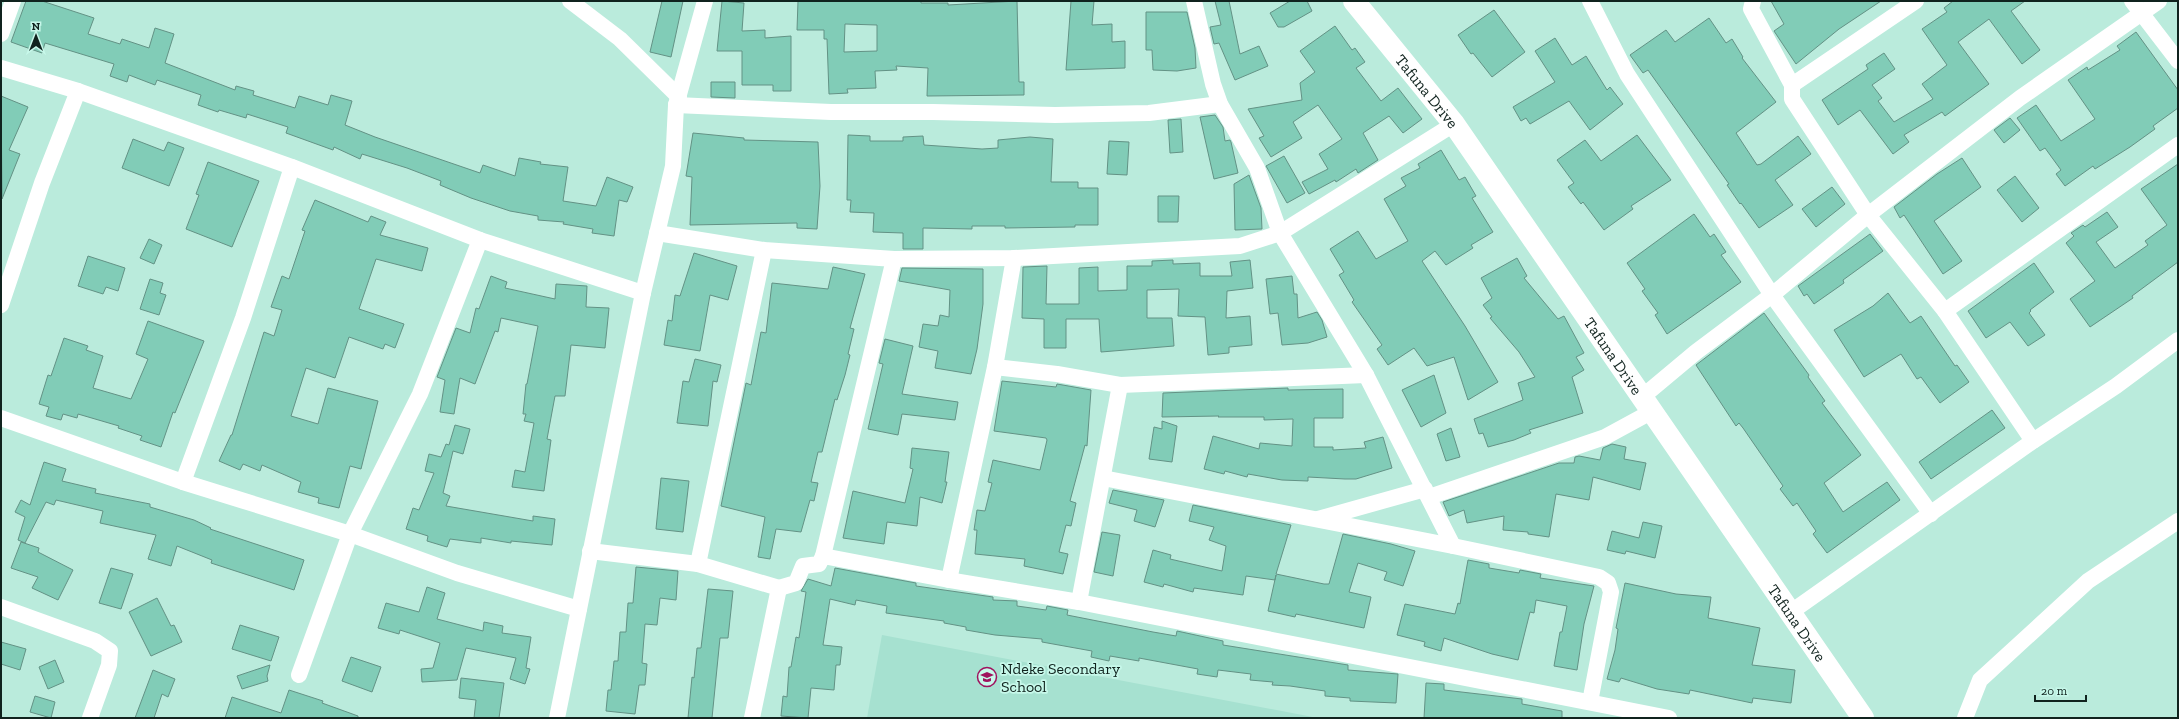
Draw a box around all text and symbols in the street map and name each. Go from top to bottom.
north arrow [16,16,56,56]
text: N [32,20,41,33]
street label: Tafuna Drive [1392,50,1463,132]
street label: Tafuna Drive [1580,314,1647,398]
street label: Tafuna Drive [1764,580,1831,665]
place label: Ndeke Secondary School [1001,659,1121,696]
school or university icon: Ndeke Secondary School [976,666,998,688]
scale bar [2035,677,2086,703]
text: 20 m [2041,684,2068,698]

